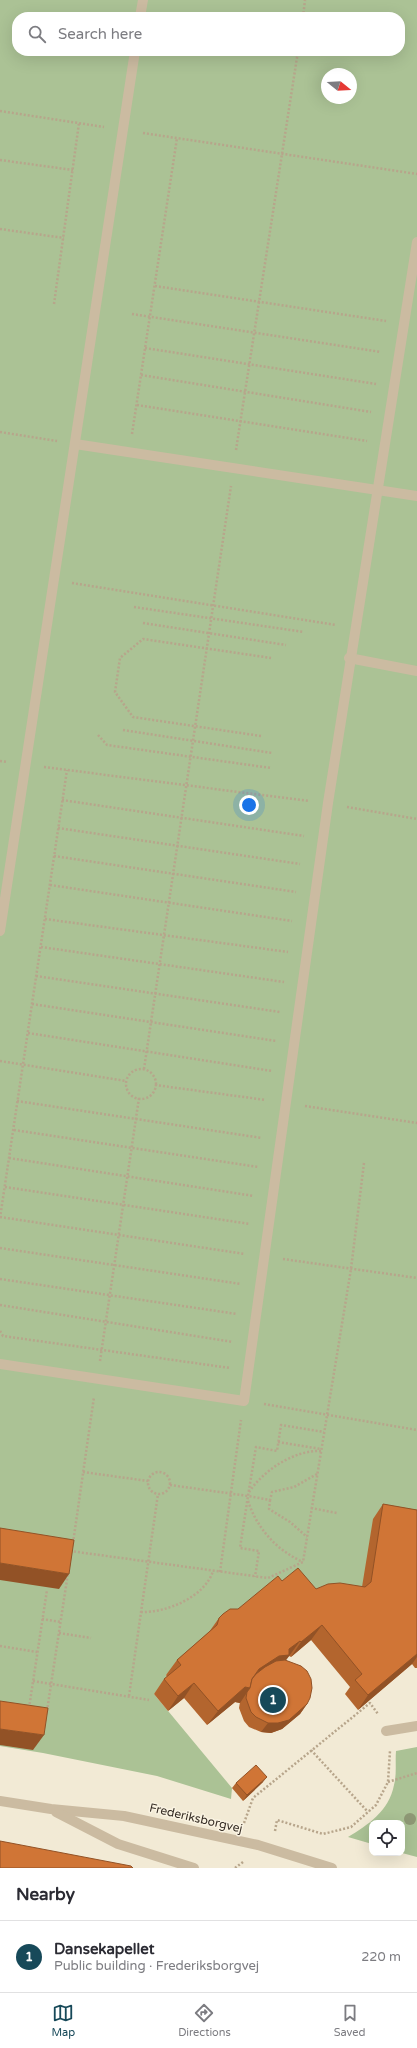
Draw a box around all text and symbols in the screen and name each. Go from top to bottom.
search box [12,12,405,56]
icon: search [26,23,48,45]
text: Search here [58,25,142,43]
north arrow [321,68,357,104]
your location [239,795,259,815]
pin: 1 [260,1685,286,1715]
street label: Frederiksborgvej [148,1800,244,1836]
map controls [369,1820,405,1856]
button: locate [369,1820,405,1856]
text: Nearby [16,1884,75,1905]
text: Dansekapellet [54,1940,154,1958]
text: 1 [25,1949,33,1965]
text: 220 m [361,1949,401,1965]
text: Public building · Frederiksborgvej [54,1958,259,1974]
tab: Map [51,2002,75,2039]
tab: Directions [178,2002,231,2039]
tab: Saved [334,2002,366,2039]

